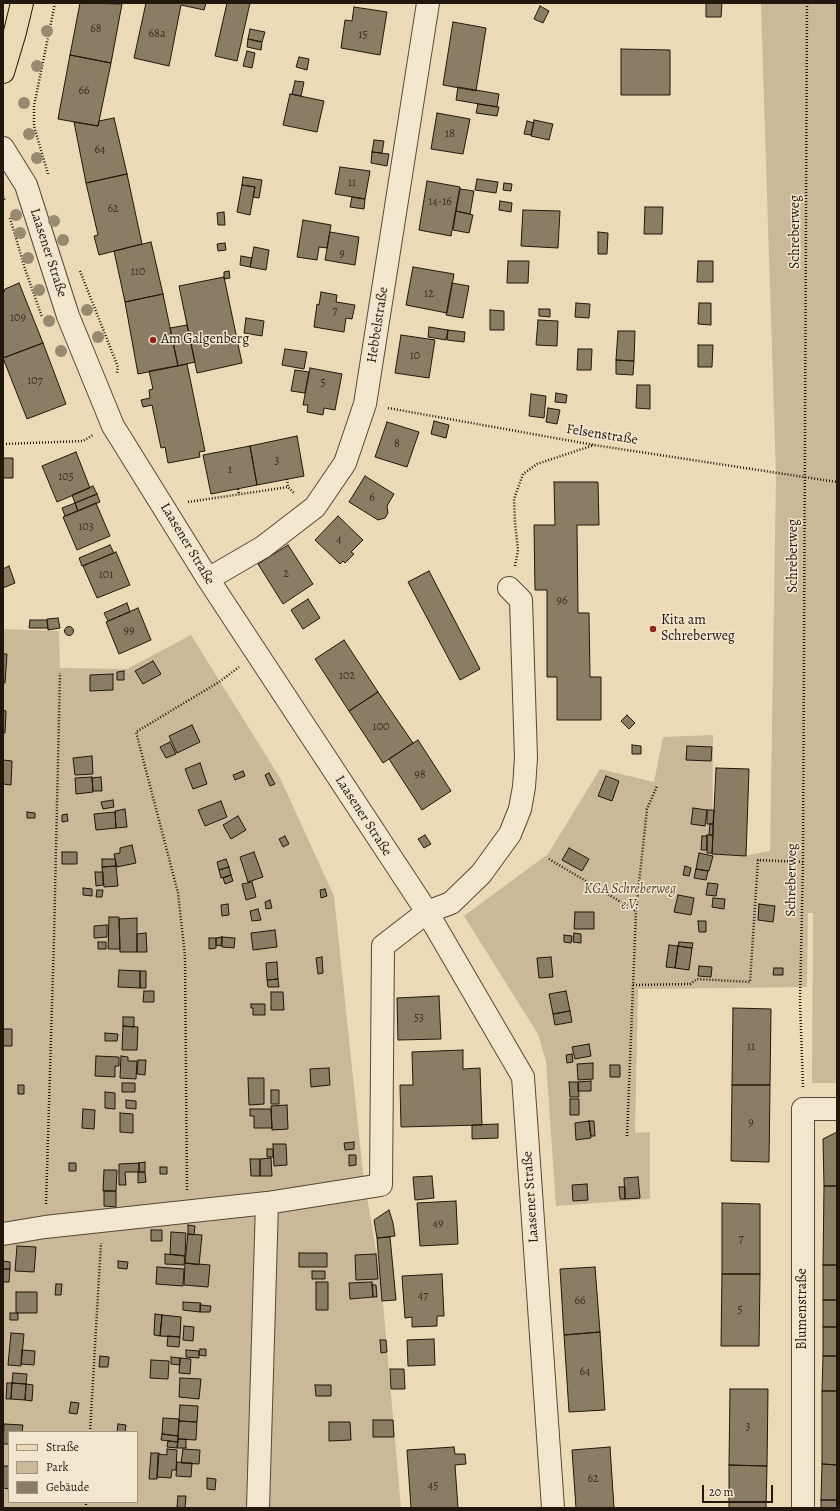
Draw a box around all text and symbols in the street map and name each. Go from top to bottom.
house number: 68 [90,22,102,36]
house number: 68a [149,27,165,41]
house number: 15 [358,28,368,42]
house number: 66 [78,84,90,98]
house number: 18 [445,127,455,141]
house number: 64 [95,143,105,157]
house number: 11 [348,176,356,190]
house number: 14-16 [428,195,452,209]
street label: Schreberweg [788,195,804,269]
house number: 62 [107,202,119,216]
street label: Laasener Straße [26,206,70,300]
house number: 9 [339,247,345,261]
house number: 110 [131,265,145,279]
street label: Hebbelstraße [364,286,392,364]
house number: 12 [424,287,434,301]
house number: 7 [332,304,338,318]
house number: 109 [10,311,26,325]
place label: Am Galgenberg [161,332,249,348]
marker: Am Galgenberg [148,335,158,345]
house number: 10 [410,349,420,363]
house number: 107 [27,374,43,388]
house number: 5 [320,376,326,390]
street label: Felsenstraße [565,421,639,449]
house number: 8 [394,437,400,451]
house number: 3 [275,454,279,468]
house number: 1 [228,463,232,477]
house number: 105 [58,470,74,484]
house number: 6 [369,491,375,505]
street label: Laasener Straße [156,500,218,588]
street label: Schreberweg [786,519,802,593]
house number: 103 [78,520,94,534]
house number: 4 [336,533,342,547]
house number: 2 [283,567,289,581]
house number: 101 [99,568,113,582]
house number: 96 [556,594,568,608]
place label: Kita am Schreberweg [661,613,735,646]
house number: 99 [124,624,134,638]
marker: Kita am Schreberweg [648,624,658,634]
house number: 102 [339,669,355,683]
house number: 100 [373,720,389,734]
house number: 98 [414,768,426,782]
street label: Laasener Straße [331,773,395,859]
street label: Schreberweg [783,843,801,917]
park label: KGA Schreberweg e.V. [584,882,676,914]
house number: 53 [414,1011,424,1025]
house number: 11 [747,1040,755,1054]
house number: 9 [748,1116,754,1130]
street label: Laasener Straße [519,1150,543,1244]
house number: 49 [433,1217,443,1231]
house number: 7 [738,1232,744,1246]
street label: Blumenstraße [795,1268,811,1350]
house number: 47 [418,1289,428,1303]
house number: 66 [574,1294,586,1308]
house number: 5 [737,1303,743,1317]
house number: 64 [580,1365,590,1379]
house number: 3 [746,1420,750,1434]
legend [8,1431,138,1503]
text: Straße [46,1439,79,1455]
text: Park [46,1459,69,1475]
house number: 62 [587,1472,599,1486]
scale bar [704,1477,775,1503]
text: Gebäude [46,1479,89,1495]
house number: 45 [428,1479,438,1493]
text: 20 m [709,1484,733,1500]

